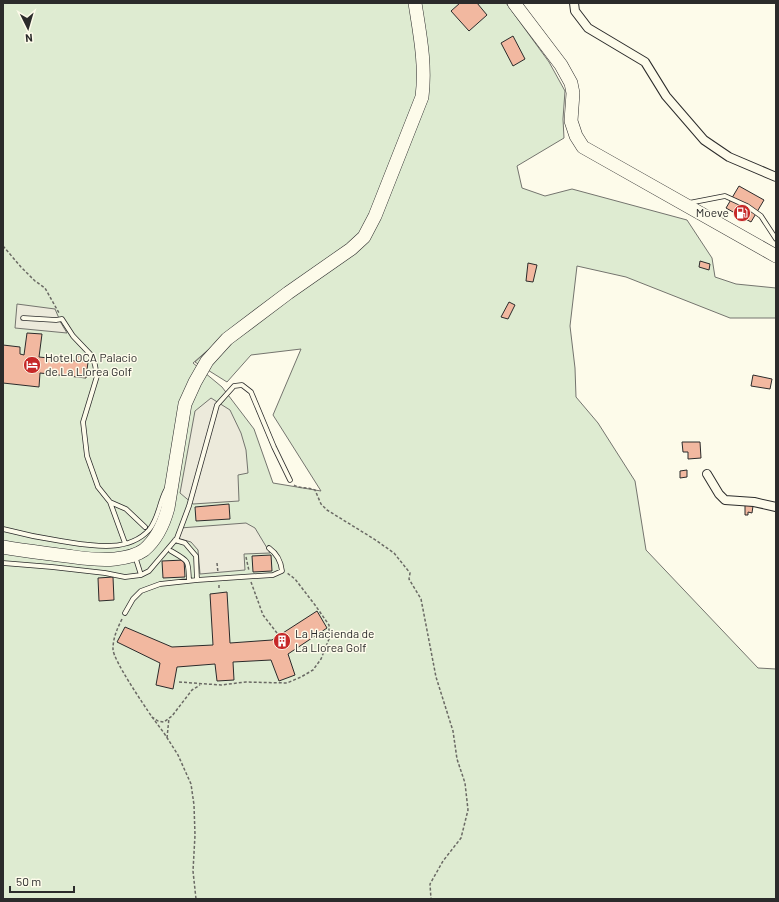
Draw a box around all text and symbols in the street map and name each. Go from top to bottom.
north arrow [8,8,48,48]
text: N [25,32,33,45]
fuel station icon: Moeve [732,203,752,223]
place label: Moeve [696,205,729,219]
place label: Hotel OCA Palacio de La Llorea Golf [45,350,137,378]
hotel icon: Hotel OCA Palacio de La Llorea Golf [22,355,42,375]
place label: La Hacienda de La Llorea Golf [295,626,374,654]
building icon: La Hacienda de La Llorea Golf [272,631,292,651]
scale bar [10,868,74,894]
text: 50 m [16,874,41,888]

